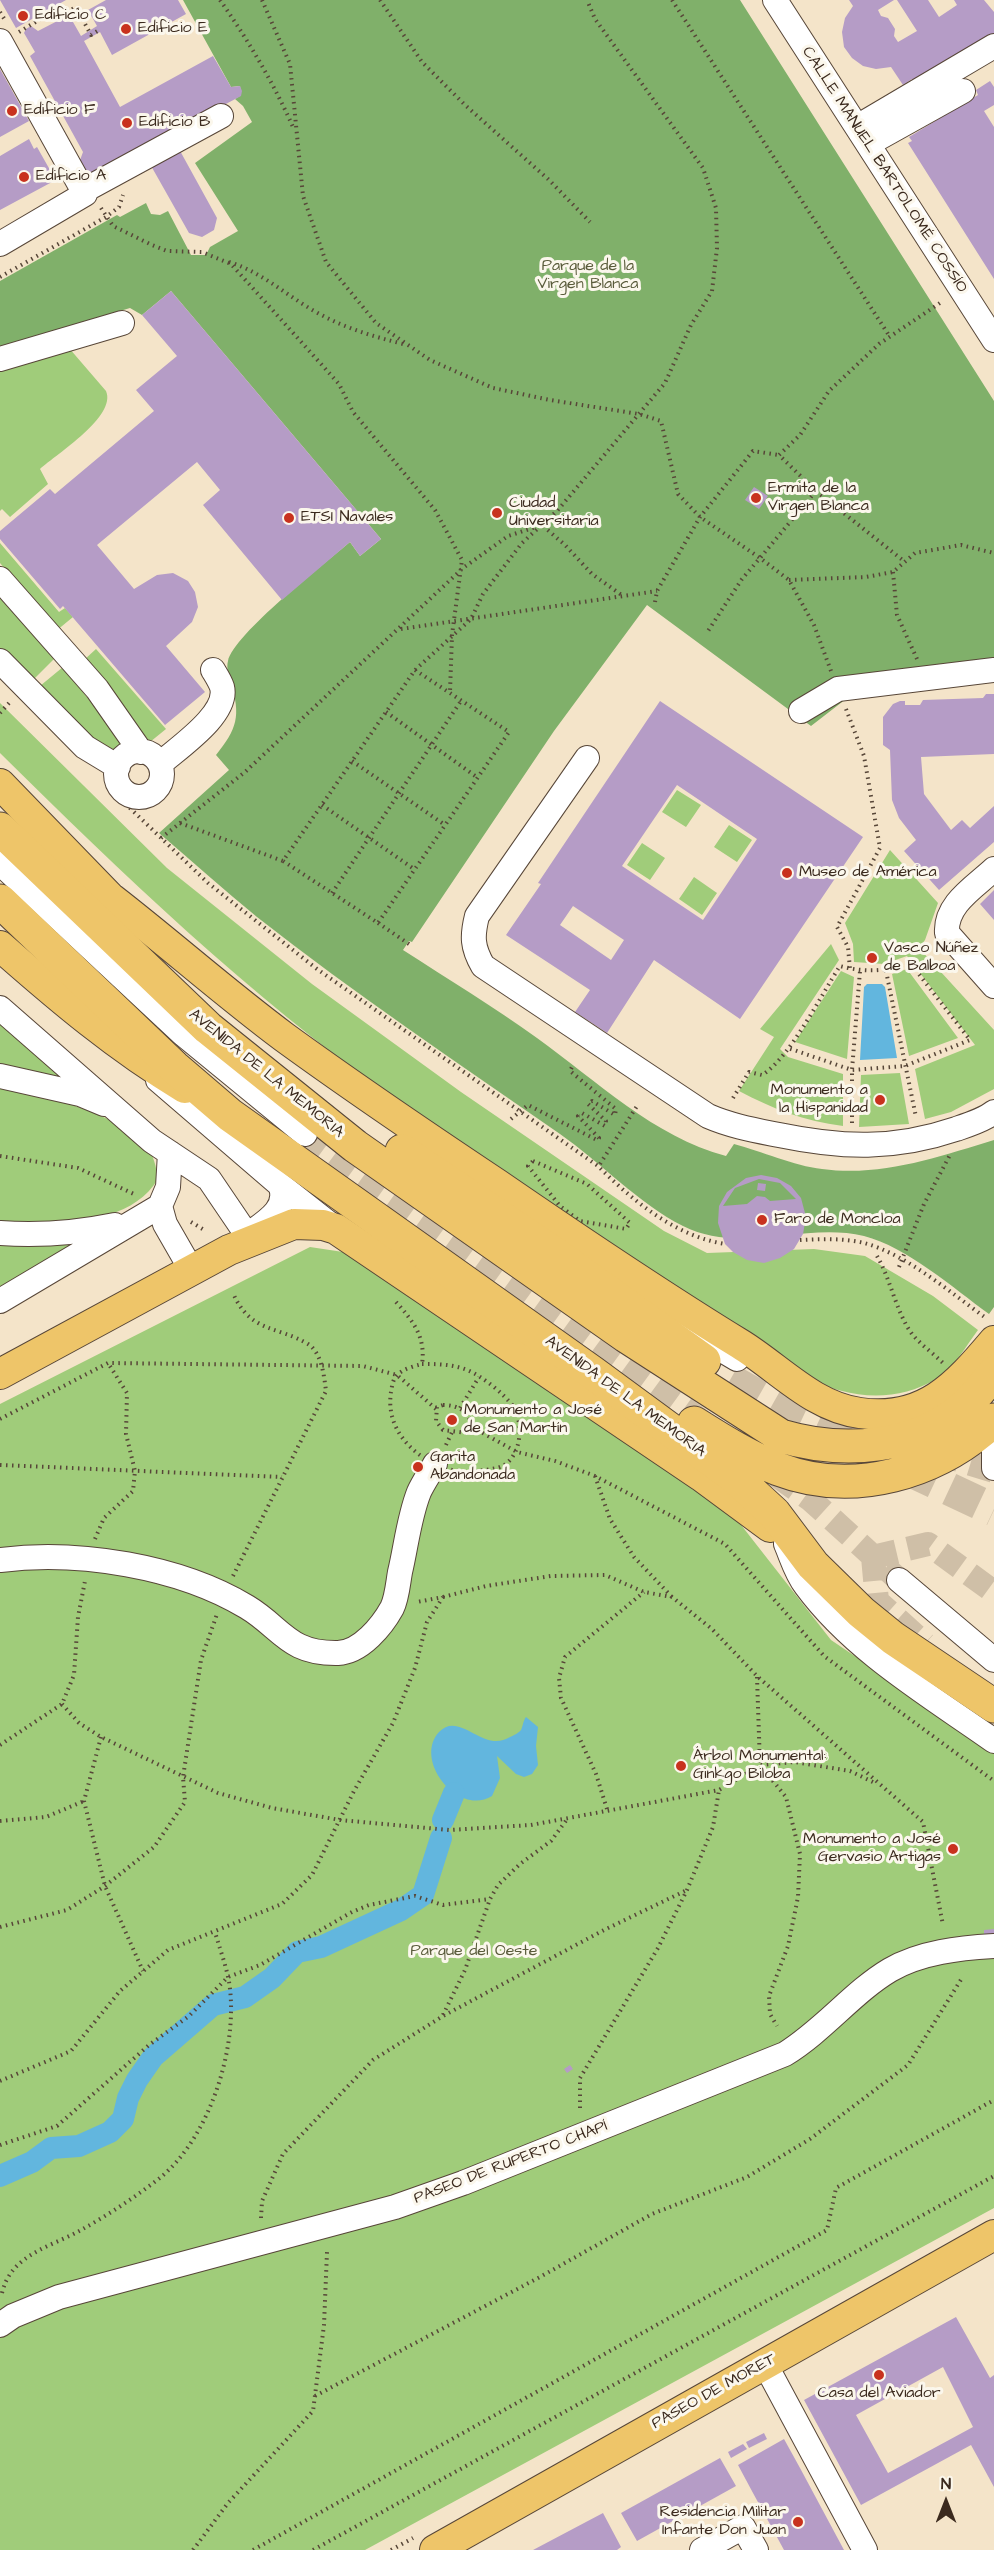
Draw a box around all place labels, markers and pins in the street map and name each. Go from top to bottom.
place label: Edificio C [35,6,106,26]
marker: Edificio C [16,9,30,23]
place label: Edificio E [138,19,207,39]
marker: Edificio E [119,22,133,36]
place label: Edificio F [24,101,95,121]
marker: Edificio F [5,104,19,118]
place label: Edificio B [139,113,210,133]
marker: Edificio B [120,116,134,130]
place label: Edificio A [36,167,106,187]
marker: Edificio A [17,170,31,184]
place label: Ermita de la Virgen Blanca [768,479,869,517]
marker: Ermita de la Virgen Blanca [749,491,763,505]
place label: Ciudad Universitaria [509,494,599,532]
marker: Ciudad Universitaria [490,506,504,520]
place label: ETSI Navales [301,508,393,528]
marker: ETSI Navales [282,511,296,525]
place label: Museo de América [799,863,937,883]
marker: Museo de América [780,866,794,880]
place label: Vasco Núñez de Balboa [884,939,978,977]
marker: Vasco Núñez de Balboa [865,951,879,965]
place label: Monumento a la Hispanidad [771,1081,868,1119]
marker: Monumento a la Hispanidad [873,1093,887,1107]
place label: Faro de Moncloa [774,1210,901,1230]
marker: Faro de Moncloa [755,1213,769,1227]
place label: Monumento a José de San Martín [464,1401,602,1439]
marker: Monumento a José de San Martín [445,1413,459,1427]
place label: Garita Abandonada [430,1448,515,1486]
marker: Garita Abandonada [411,1460,425,1474]
place label: Árbol Monumental: Ginkgo Biloba [693,1747,826,1785]
marker: Árbol Monumental: Ginkgo Biloba [674,1759,688,1773]
place label: Monumento a José Gervasio Artigas [803,1830,941,1868]
marker: Monumento a José Gervasio Artigas [946,1842,960,1856]
marker: Casa del Aviador [872,2368,886,2382]
place label: Casa del Aviador [818,2384,940,2404]
place label: Residencia Militar Infante Don Juan [660,2503,786,2541]
marker: Residencia Militar Infante Don Juan [791,2515,805,2529]

